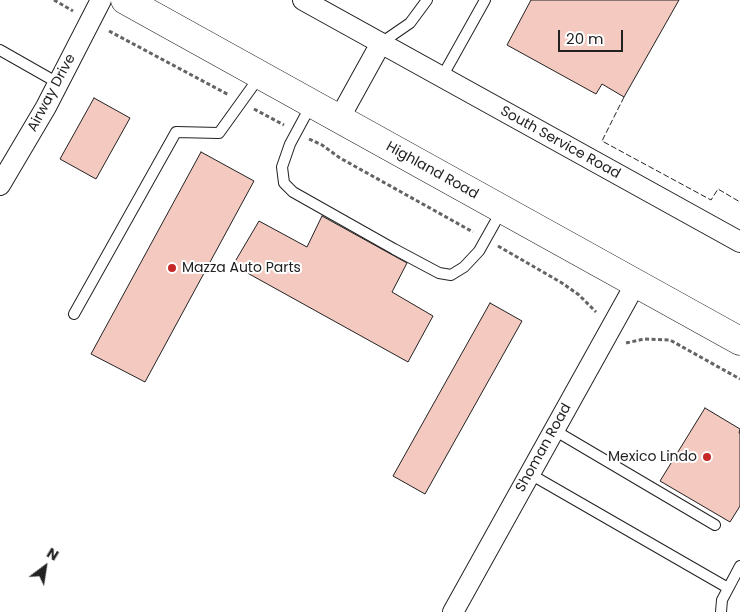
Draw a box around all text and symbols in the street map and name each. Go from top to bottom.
scale bar [560,20,625,52]
text: 20 m [566,28,604,49]
street label: Airway Drive [24,51,80,135]
street label: South Service Road [497,103,623,183]
street label: Highland Road [383,139,481,203]
place label: Mazza Auto Parts [182,260,301,276]
marker: Mazza Auto Parts [166,262,178,274]
street label: Shoman Road [513,401,575,495]
place label: Mexico Lindo [608,449,697,465]
marker: Mexico Lindo [701,451,713,463]
north arrow [20,542,70,592]
text: N [43,543,62,565]

